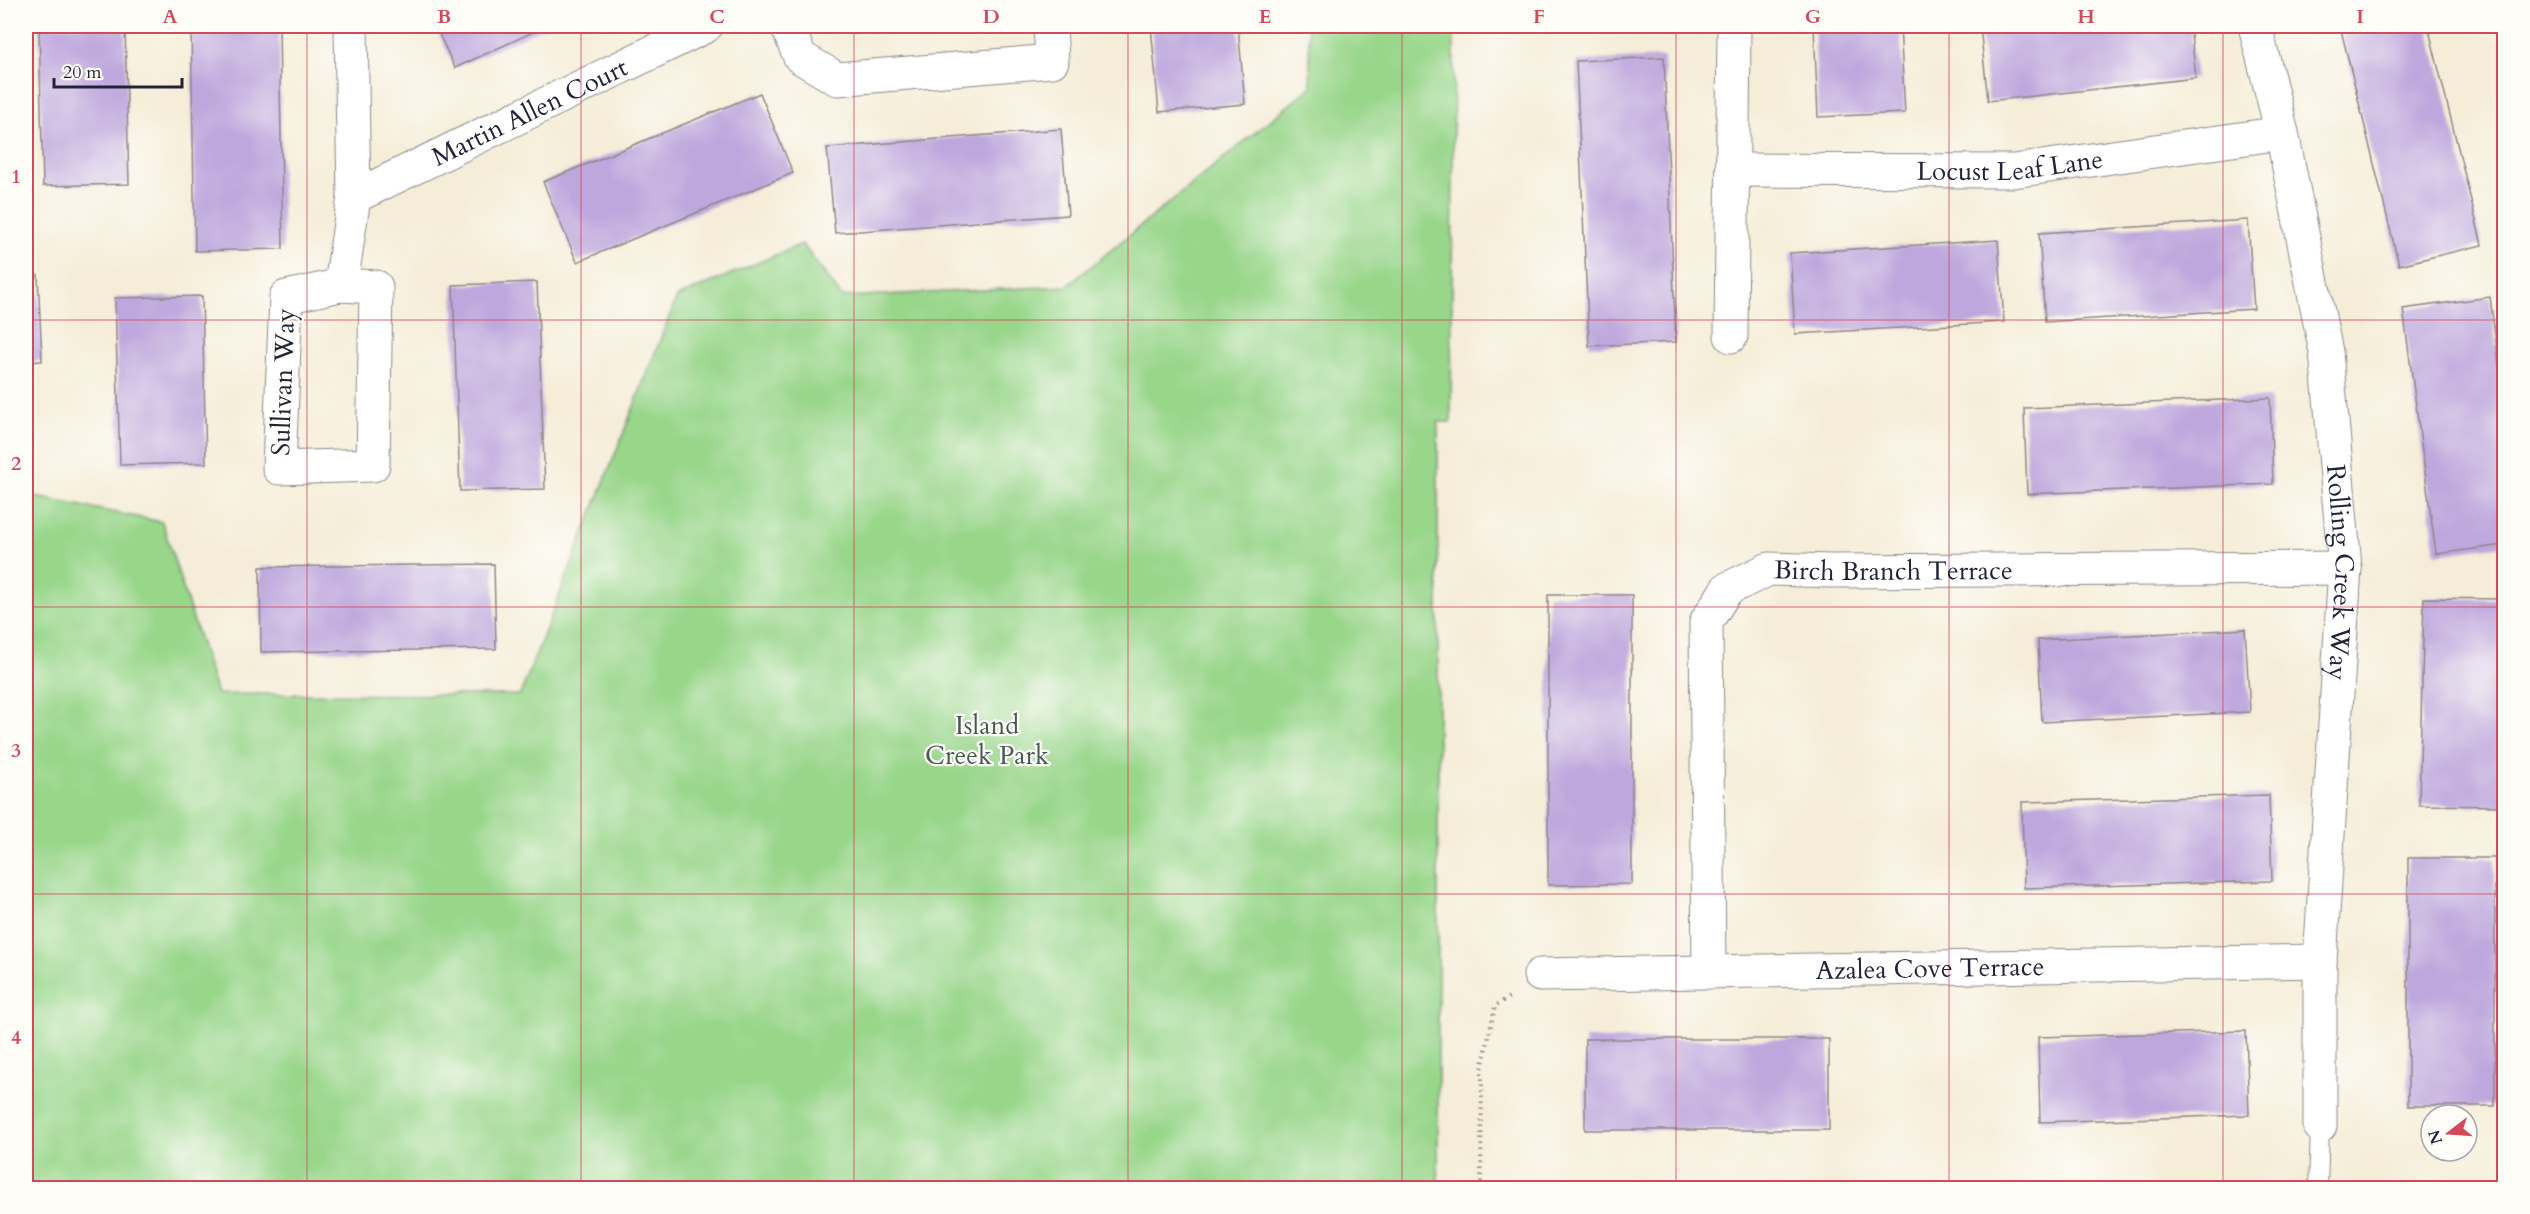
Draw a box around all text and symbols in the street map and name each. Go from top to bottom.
text: A [162,3,178,30]
text: B [437,3,451,30]
text: C [709,3,725,30]
text: D [982,3,1000,30]
text: E [1259,3,1271,30]
text: F [1533,3,1545,30]
text: G [1805,3,1821,30]
text: H [2077,3,2095,30]
text: I [2356,3,2364,30]
street label: Martin Allen Court [426,49,633,174]
scale bar [54,51,182,89]
text: 20 m [63,60,102,85]
street label: Locust Leaf Lane [1916,141,2105,189]
text: 1 [11,163,21,190]
street label: Sullivan Way [263,307,303,456]
text: 2 [11,450,21,477]
street label: Rolling Creek Way [2318,463,2363,682]
street label: Birch Branch Terrace [1773,552,2013,589]
park label: Island Creek Park [925,708,1049,773]
text: 3 [11,737,21,764]
street label: Azalea Cove Terrace [1815,948,2045,988]
text: 4 [11,1024,21,1051]
north arrow [2419,1103,2479,1163]
text: N [2423,1127,2448,1147]

